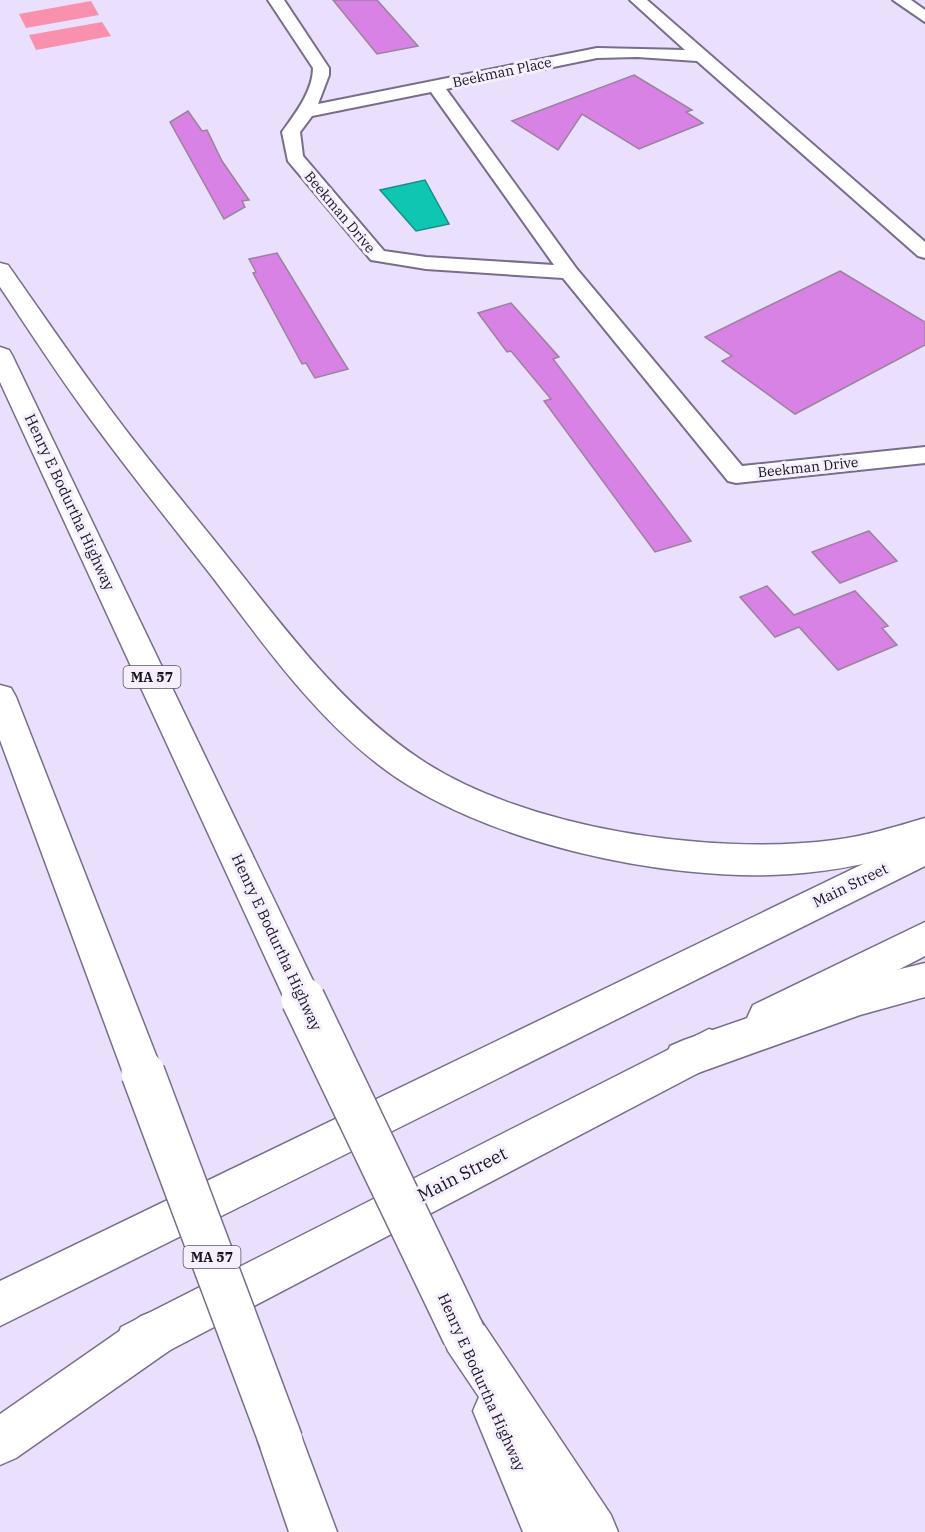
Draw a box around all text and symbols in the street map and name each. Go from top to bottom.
street label: Beekman Place [451,53,553,91]
street label: Beekman Drive [301,167,379,257]
street label: Henry E Bodurtha Highway [21,411,119,593]
street label: Beekman Drive [757,453,859,481]
road number: MA 57 [124,666,180,688]
street label: Henry E Bodurtha Highway [228,851,326,1033]
street label: Main Street [809,859,891,911]
street label: Main Street [413,1142,511,1206]
road number: MA 57 [184,1246,240,1268]
street label: Henry E Bodurtha Highway [434,1290,530,1474]

